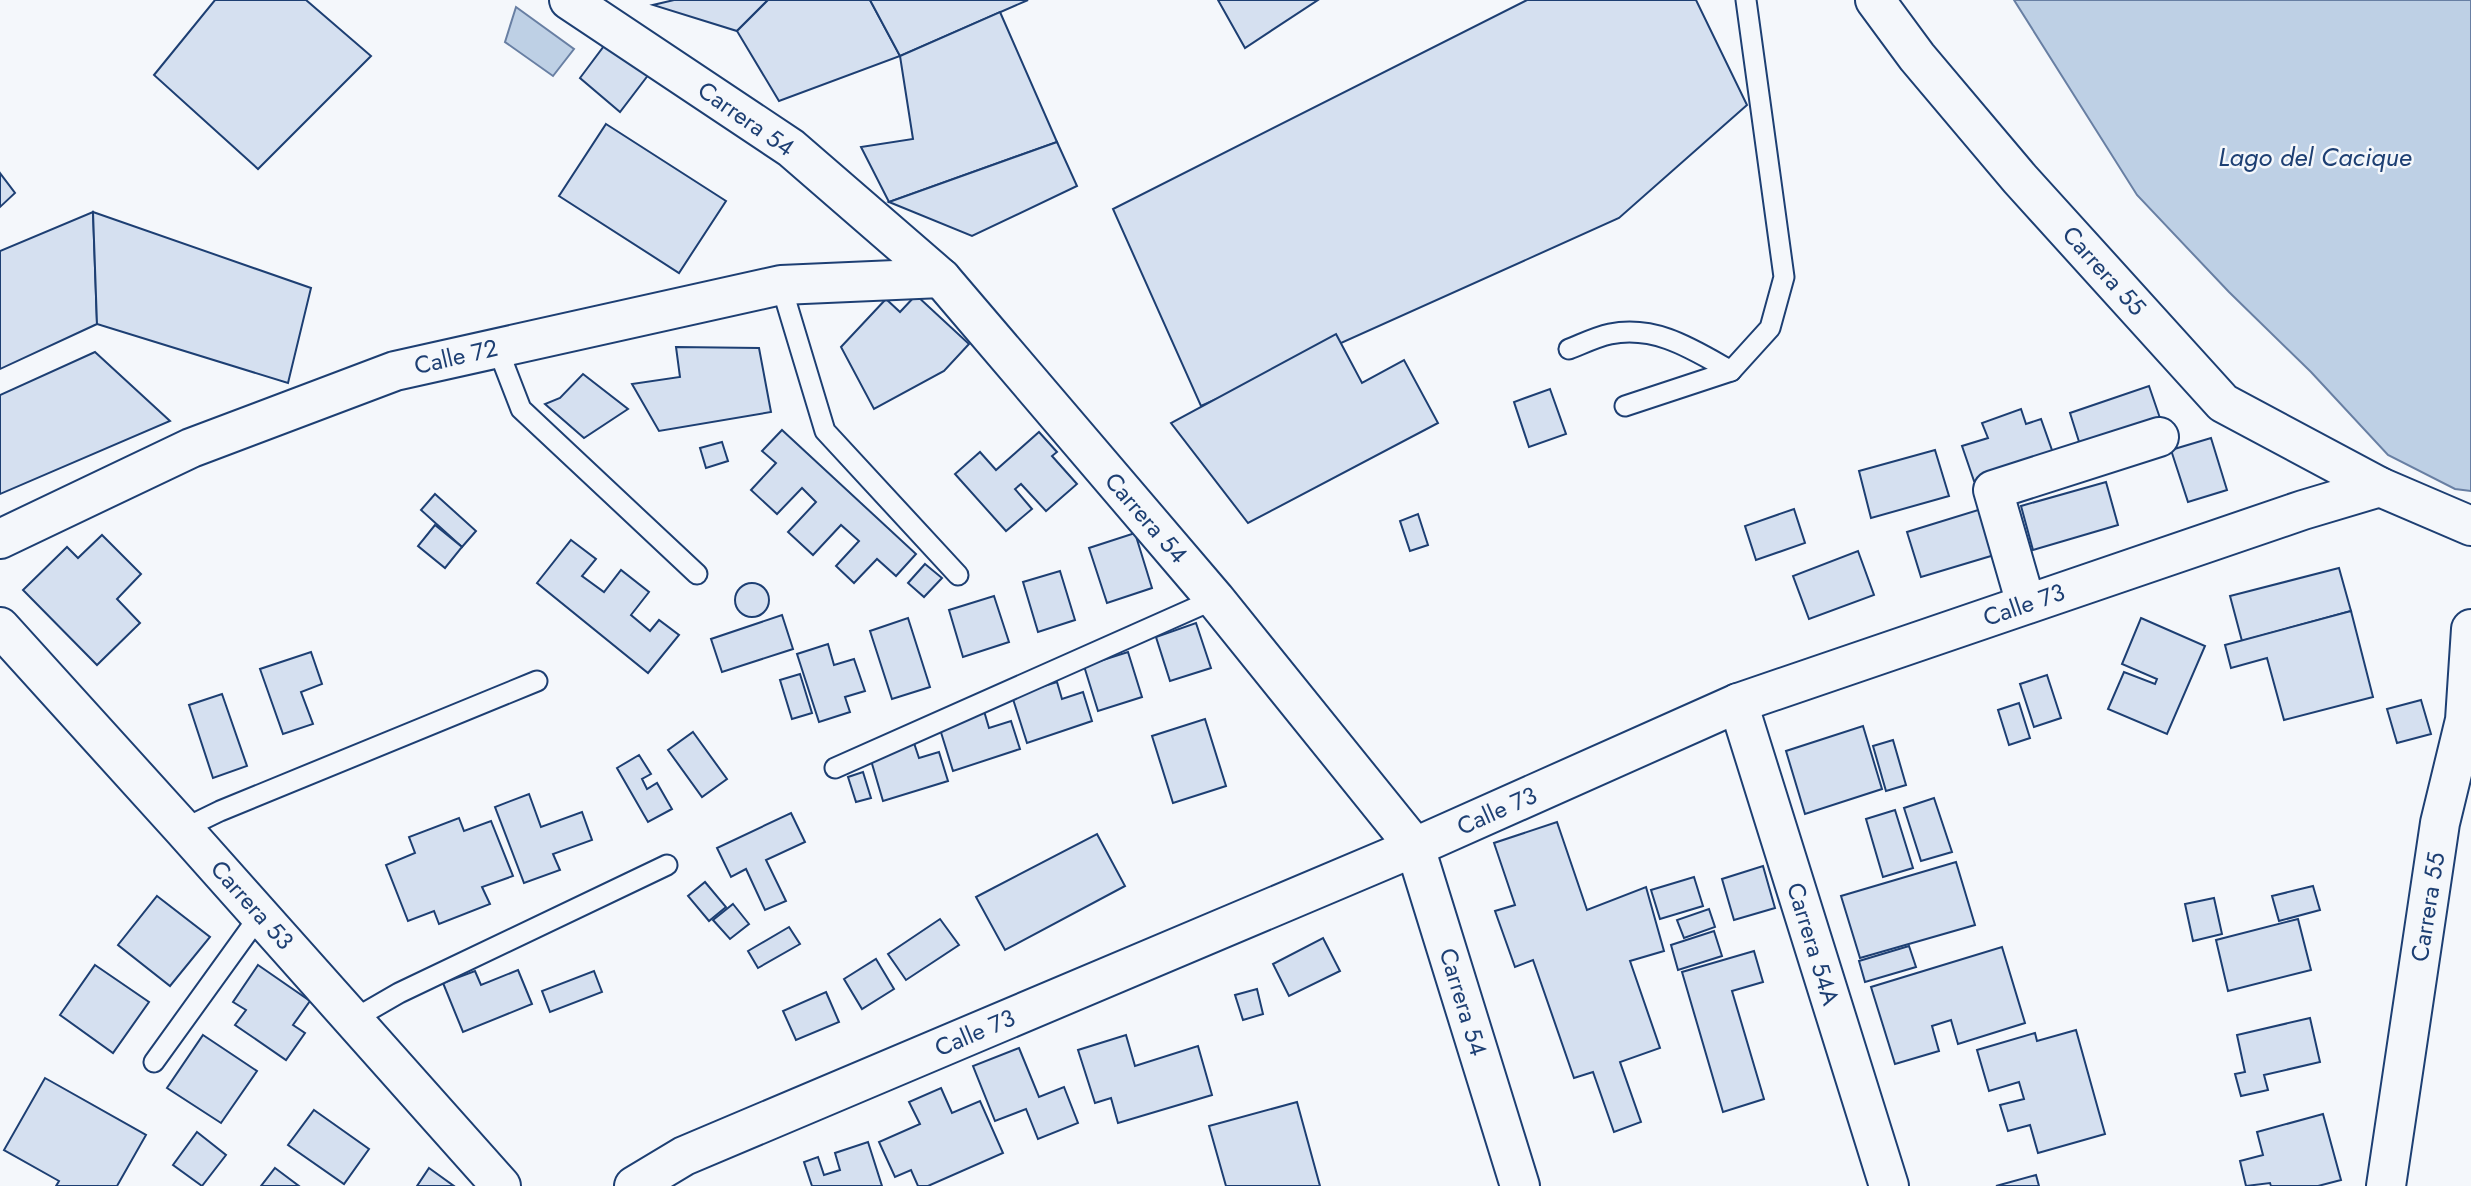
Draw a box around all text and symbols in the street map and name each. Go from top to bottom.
street label: Carrera 54 [691,72,802,165]
water label: Lago del Cacique [2218,138,2412,176]
street label: Carrera 55 [2054,218,2154,323]
street label: Calle 72 [411,330,501,383]
street label: Carrera 54 [1097,464,1196,571]
street label: Calle 73 [1978,574,2069,635]
street label: Calle 73 [1451,777,1542,844]
street label: Carrera 55 [2402,850,2453,964]
street label: Carrera 53 [203,852,302,957]
street label: Carrera 54A [1778,878,1849,1010]
street label: Carrera 54 [1431,944,1496,1060]
street label: Calle 73 [929,1000,1020,1065]

